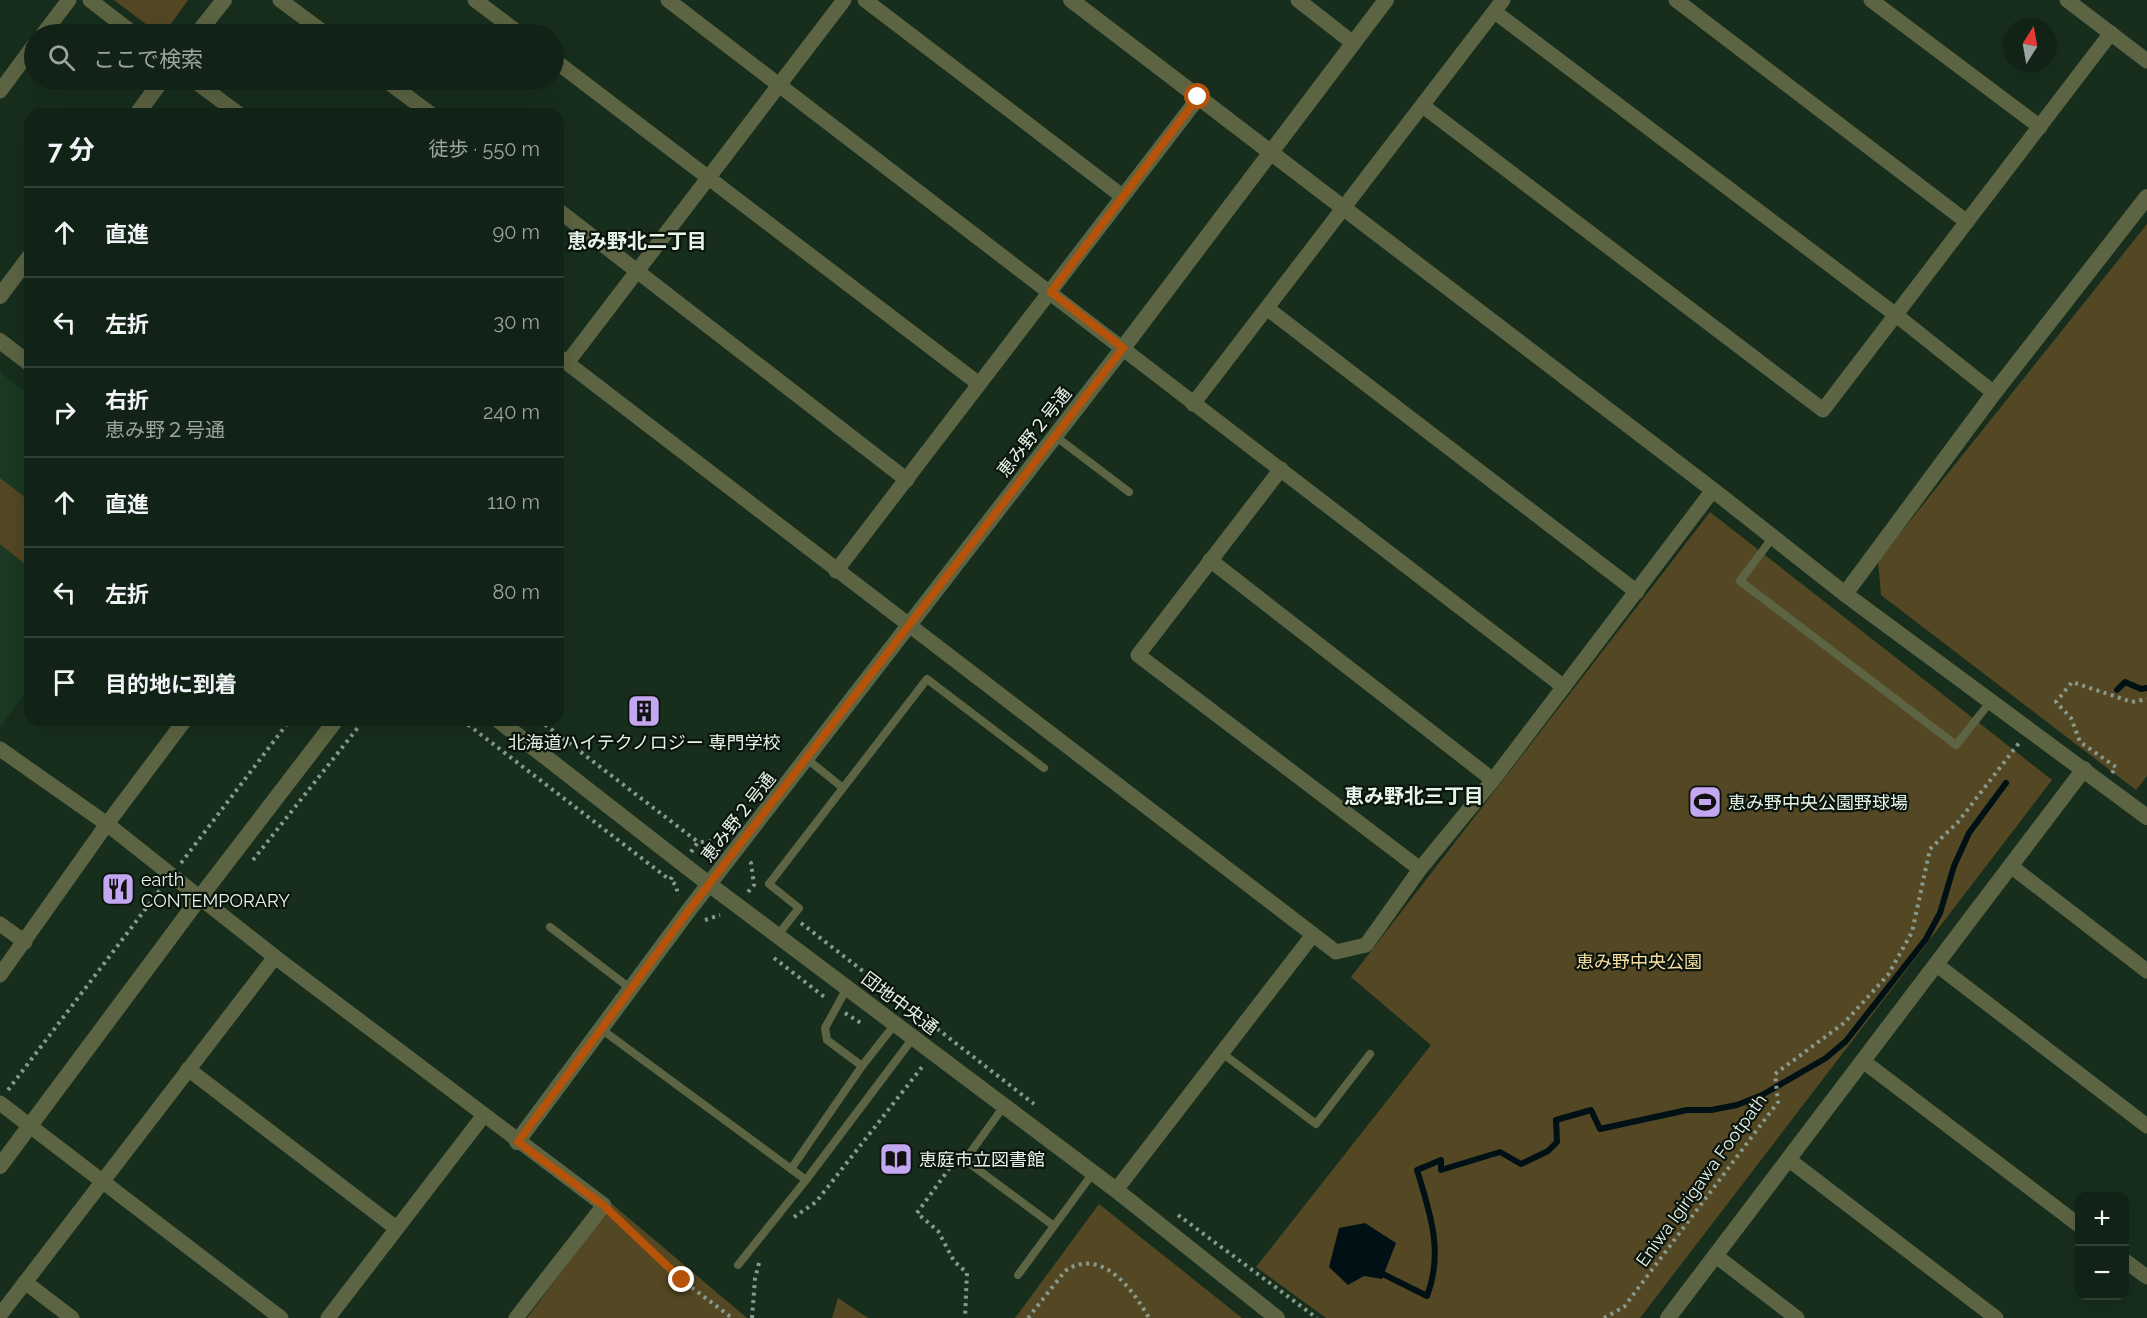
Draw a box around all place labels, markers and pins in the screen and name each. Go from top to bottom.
building icon: 北海道ハイテクノロジー 専門学校 [626,693,662,729]
place label: 北海道ハイテクノロジー 専門学校 [508,732,780,753]
sports icon: 恵み野中央公園野球場 [1687,784,1723,820]
place label: 恵み野中央公園野球場 [1728,792,1908,813]
place label: earth CONTEMPORARY [141,869,290,911]
restaurant icon: earth CONTEMPORARY [100,871,136,907]
library icon: 恵庭市立図書館 [878,1141,914,1177]
place label: 恵庭市立図書館 [919,1149,1045,1170]

